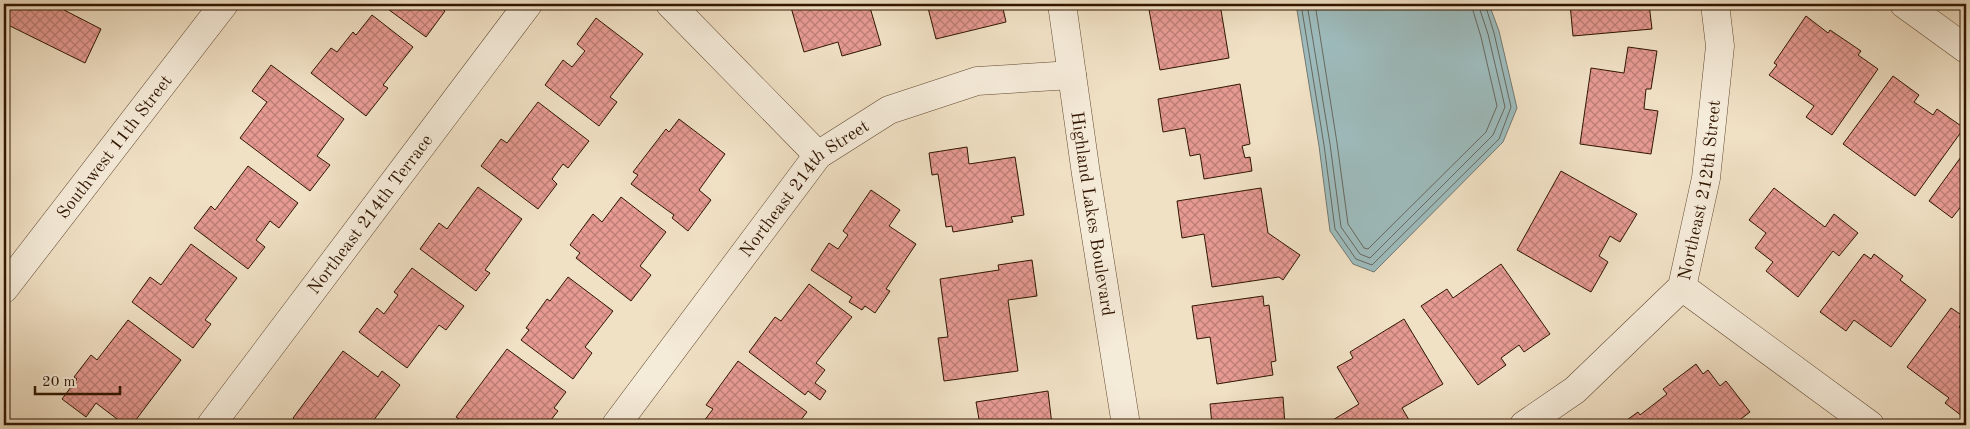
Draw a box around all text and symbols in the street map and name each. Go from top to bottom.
street label: Southwest 11th Street [54,72,176,222]
street label: Northeast 212th Street [1676,99,1724,282]
street label: Highland Lakes Boulevard [1067,110,1117,318]
street label: Northeast 214th Street [737,117,873,261]
street label: Northeast 214th Terrace [305,131,436,298]
scale bar [35,364,120,396]
text: 20 m [42,375,76,390]

